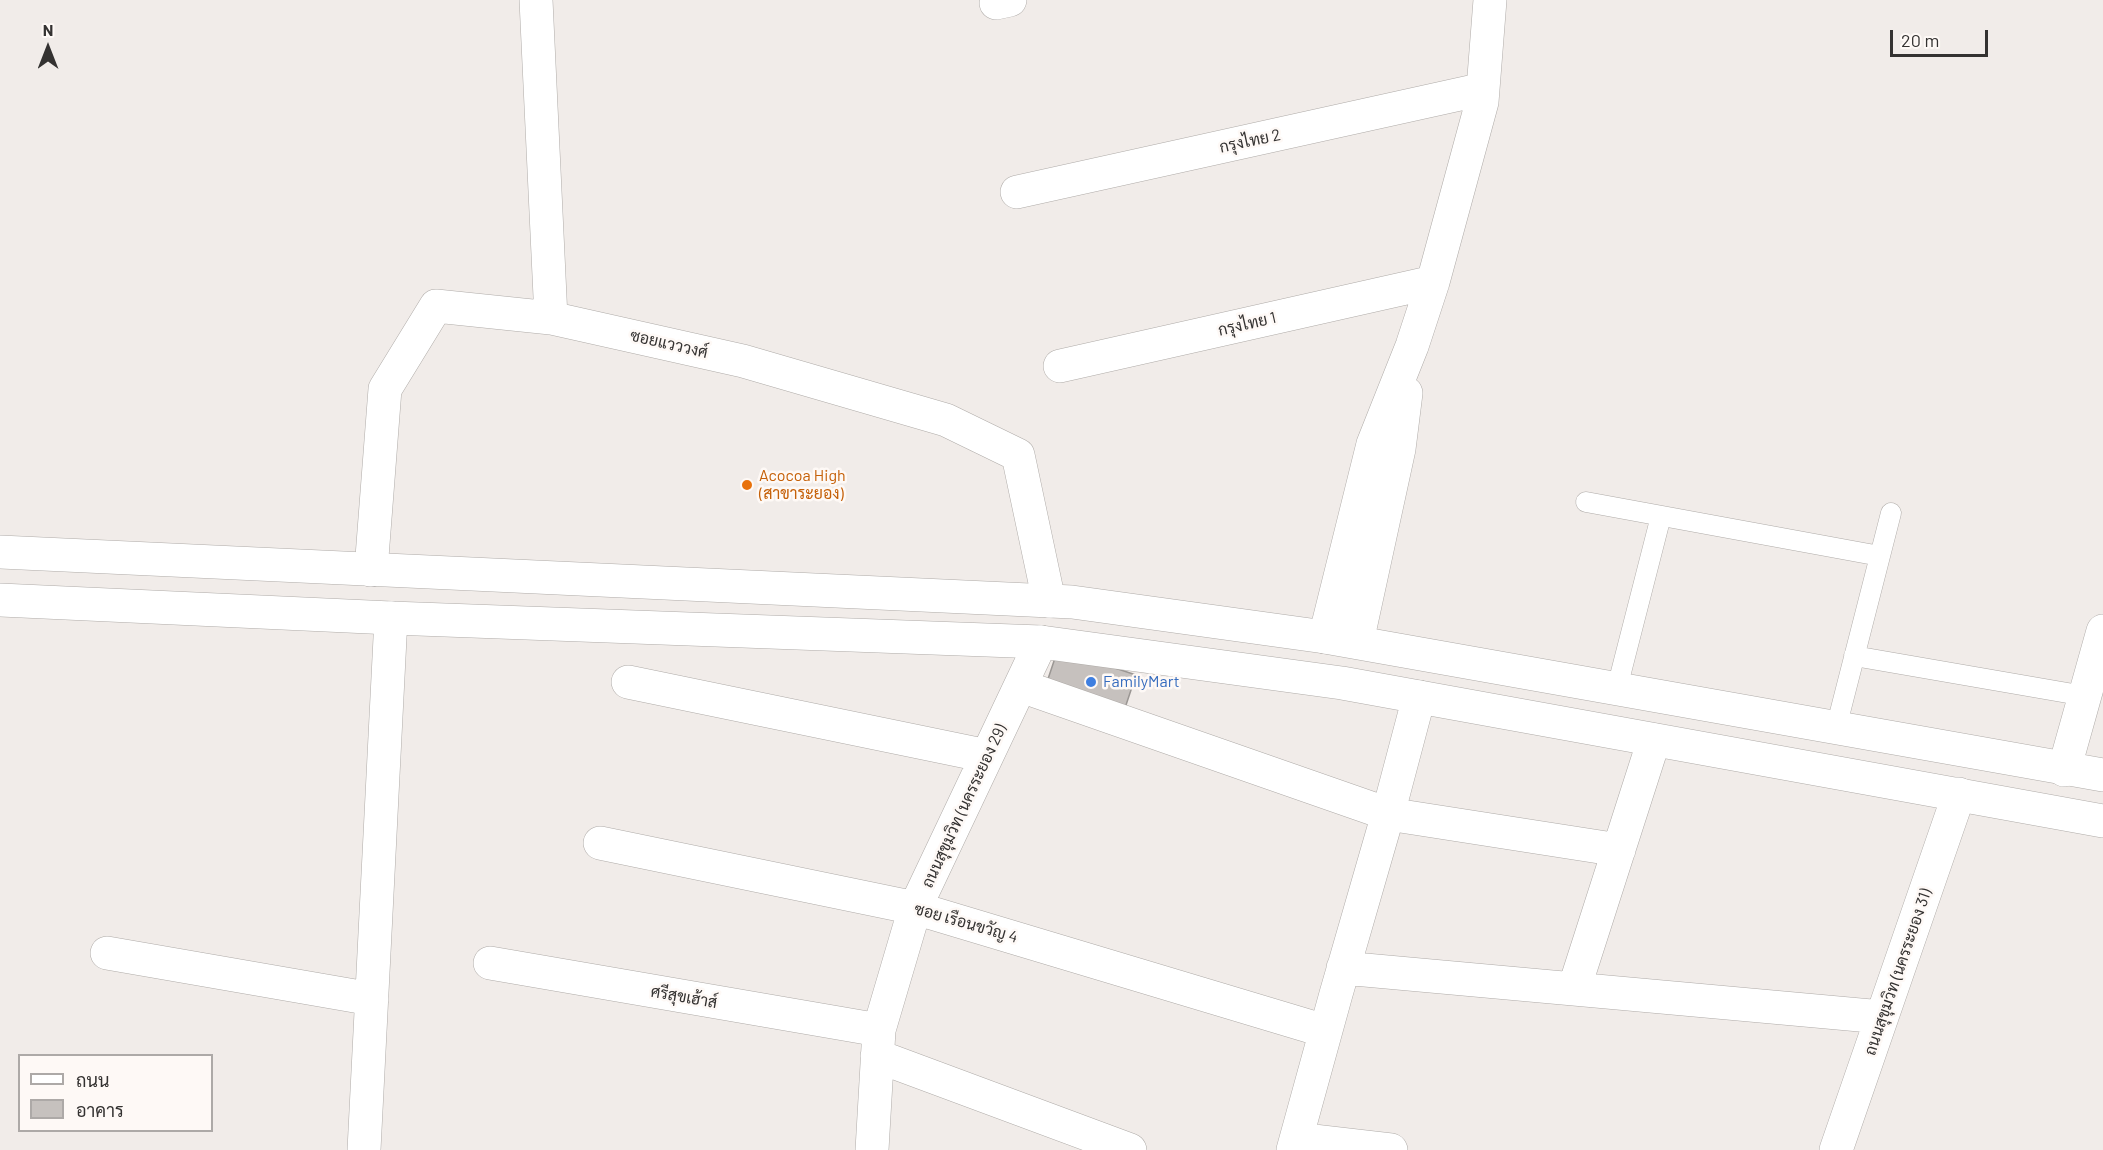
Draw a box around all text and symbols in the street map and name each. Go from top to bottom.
north arrow [18,18,78,78]
scale bar [1893,18,1990,56]
text: N [43,20,53,39]
text: 20 m [1901,29,1939,51]
street label: กรุงไทย 2 [1218,125,1282,157]
street label: กรุงไทย 1 [1216,308,1278,340]
street label: ซอยแวววงศ์ [628,326,710,362]
place label: Acocoa High (สาขาระยอง) [759,466,846,504]
marker: Acocoa High (สาขาระยอง) [740,478,754,492]
place label: FamilyMart [1103,672,1180,692]
marker: FamilyMart [1084,675,1098,689]
street label: ถนนสุขุมวิท (นครระยอง 29) [918,721,1010,891]
street label: ถนนสุขุมวิท (นครระยอง 31) [1860,886,1936,1058]
street label: ซอย เรือนขวัญ 4 [912,899,1020,947]
street label: ศรีสุขเฮ้าส์ [649,982,719,1012]
legend [18,1054,213,1132]
text: ถนน [76,1069,109,1091]
text: อาคาร [76,1099,124,1121]

